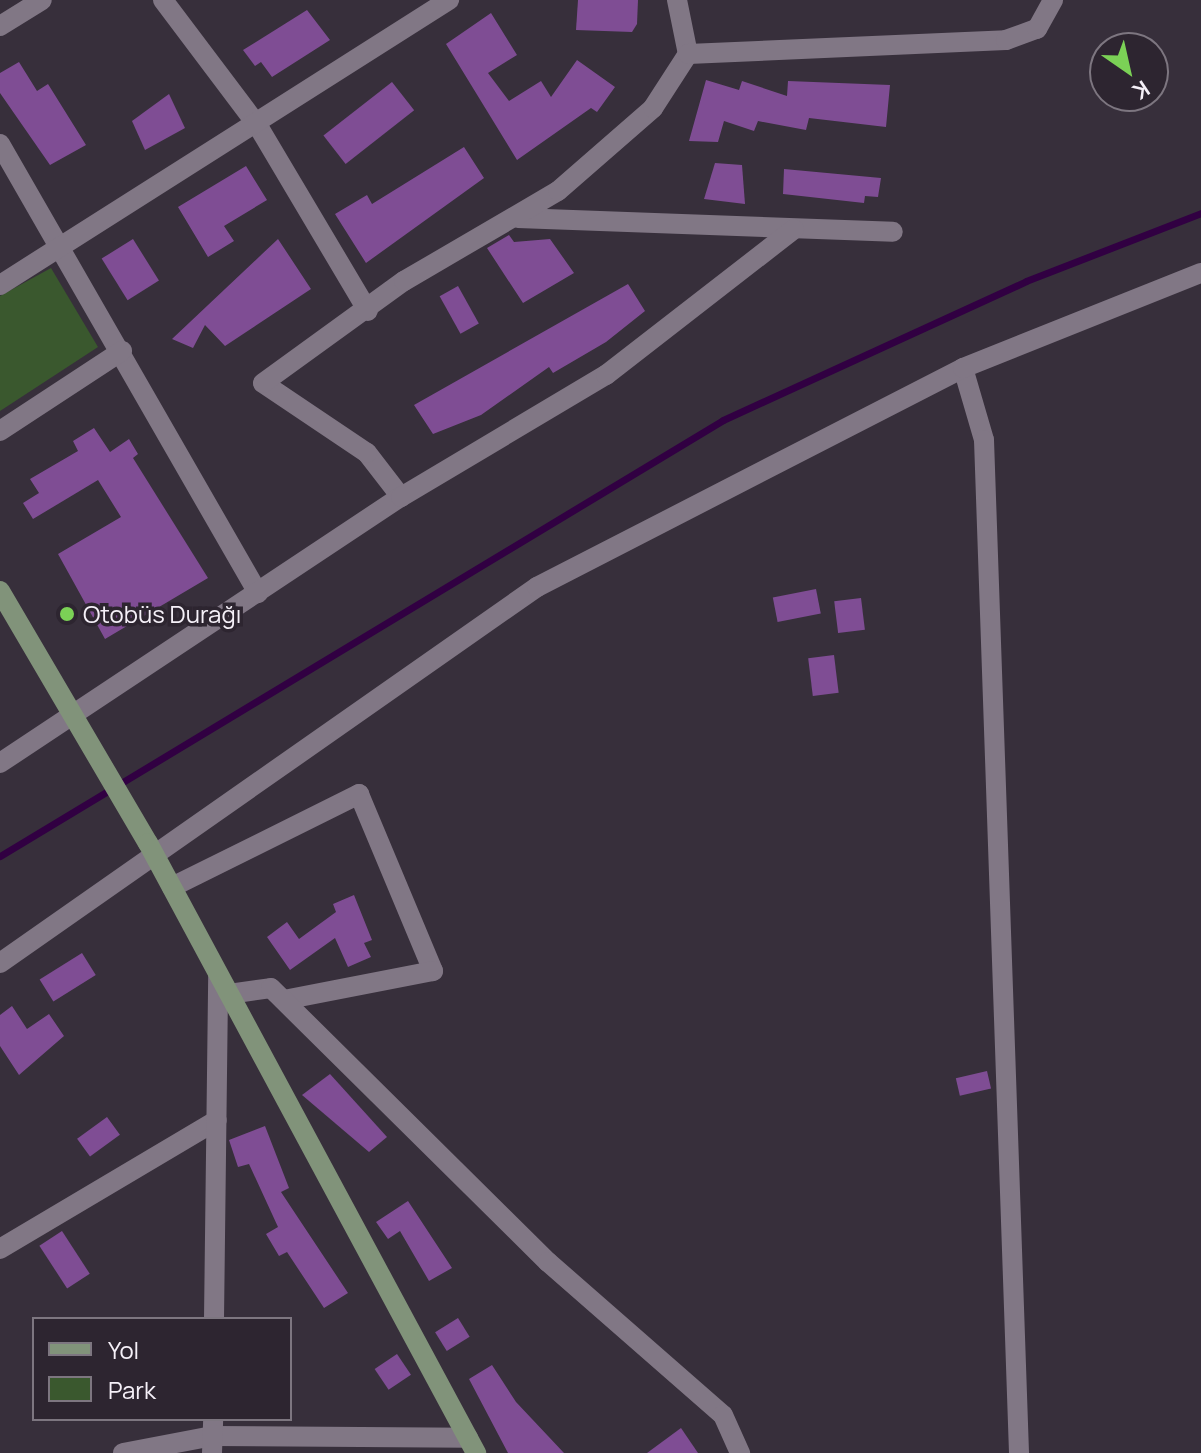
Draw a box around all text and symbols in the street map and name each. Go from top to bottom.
north arrow [1089,32,1169,112]
text: K [1127,74,1156,107]
place label: Otobüs Durağı [83,600,241,628]
marker: Otobüs Durağı [58,605,76,623]
legend [32,1317,292,1421]
text: Yol [108,1333,139,1366]
text: Park [108,1373,156,1406]

